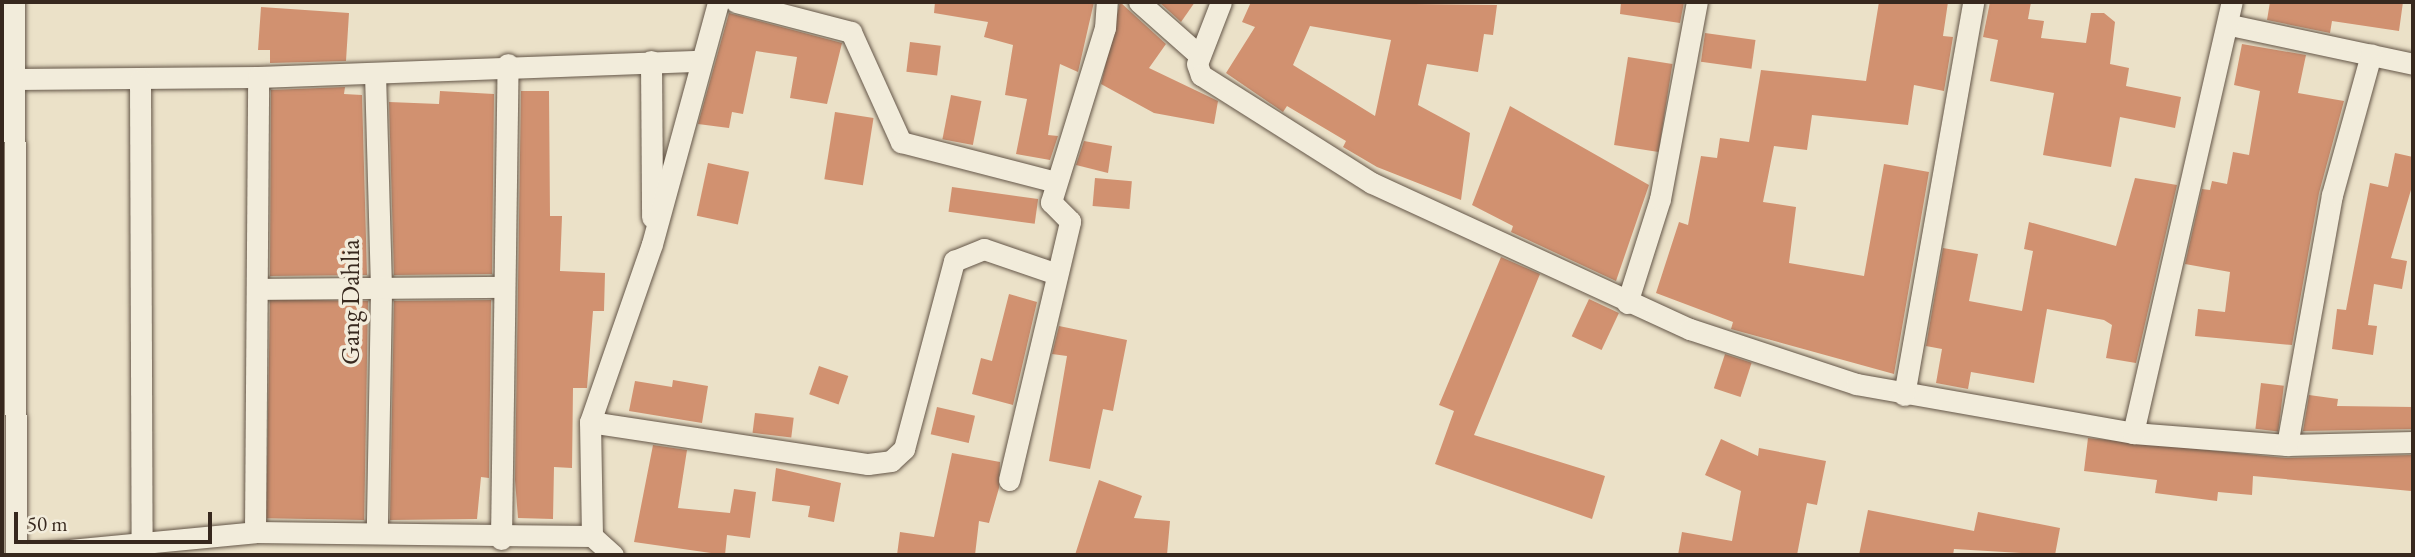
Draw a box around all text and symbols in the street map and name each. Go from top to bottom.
street label: Gang Dahlia [335,239,367,365]
scale bar [18,498,215,542]
text: 50 m [27,510,68,537]

